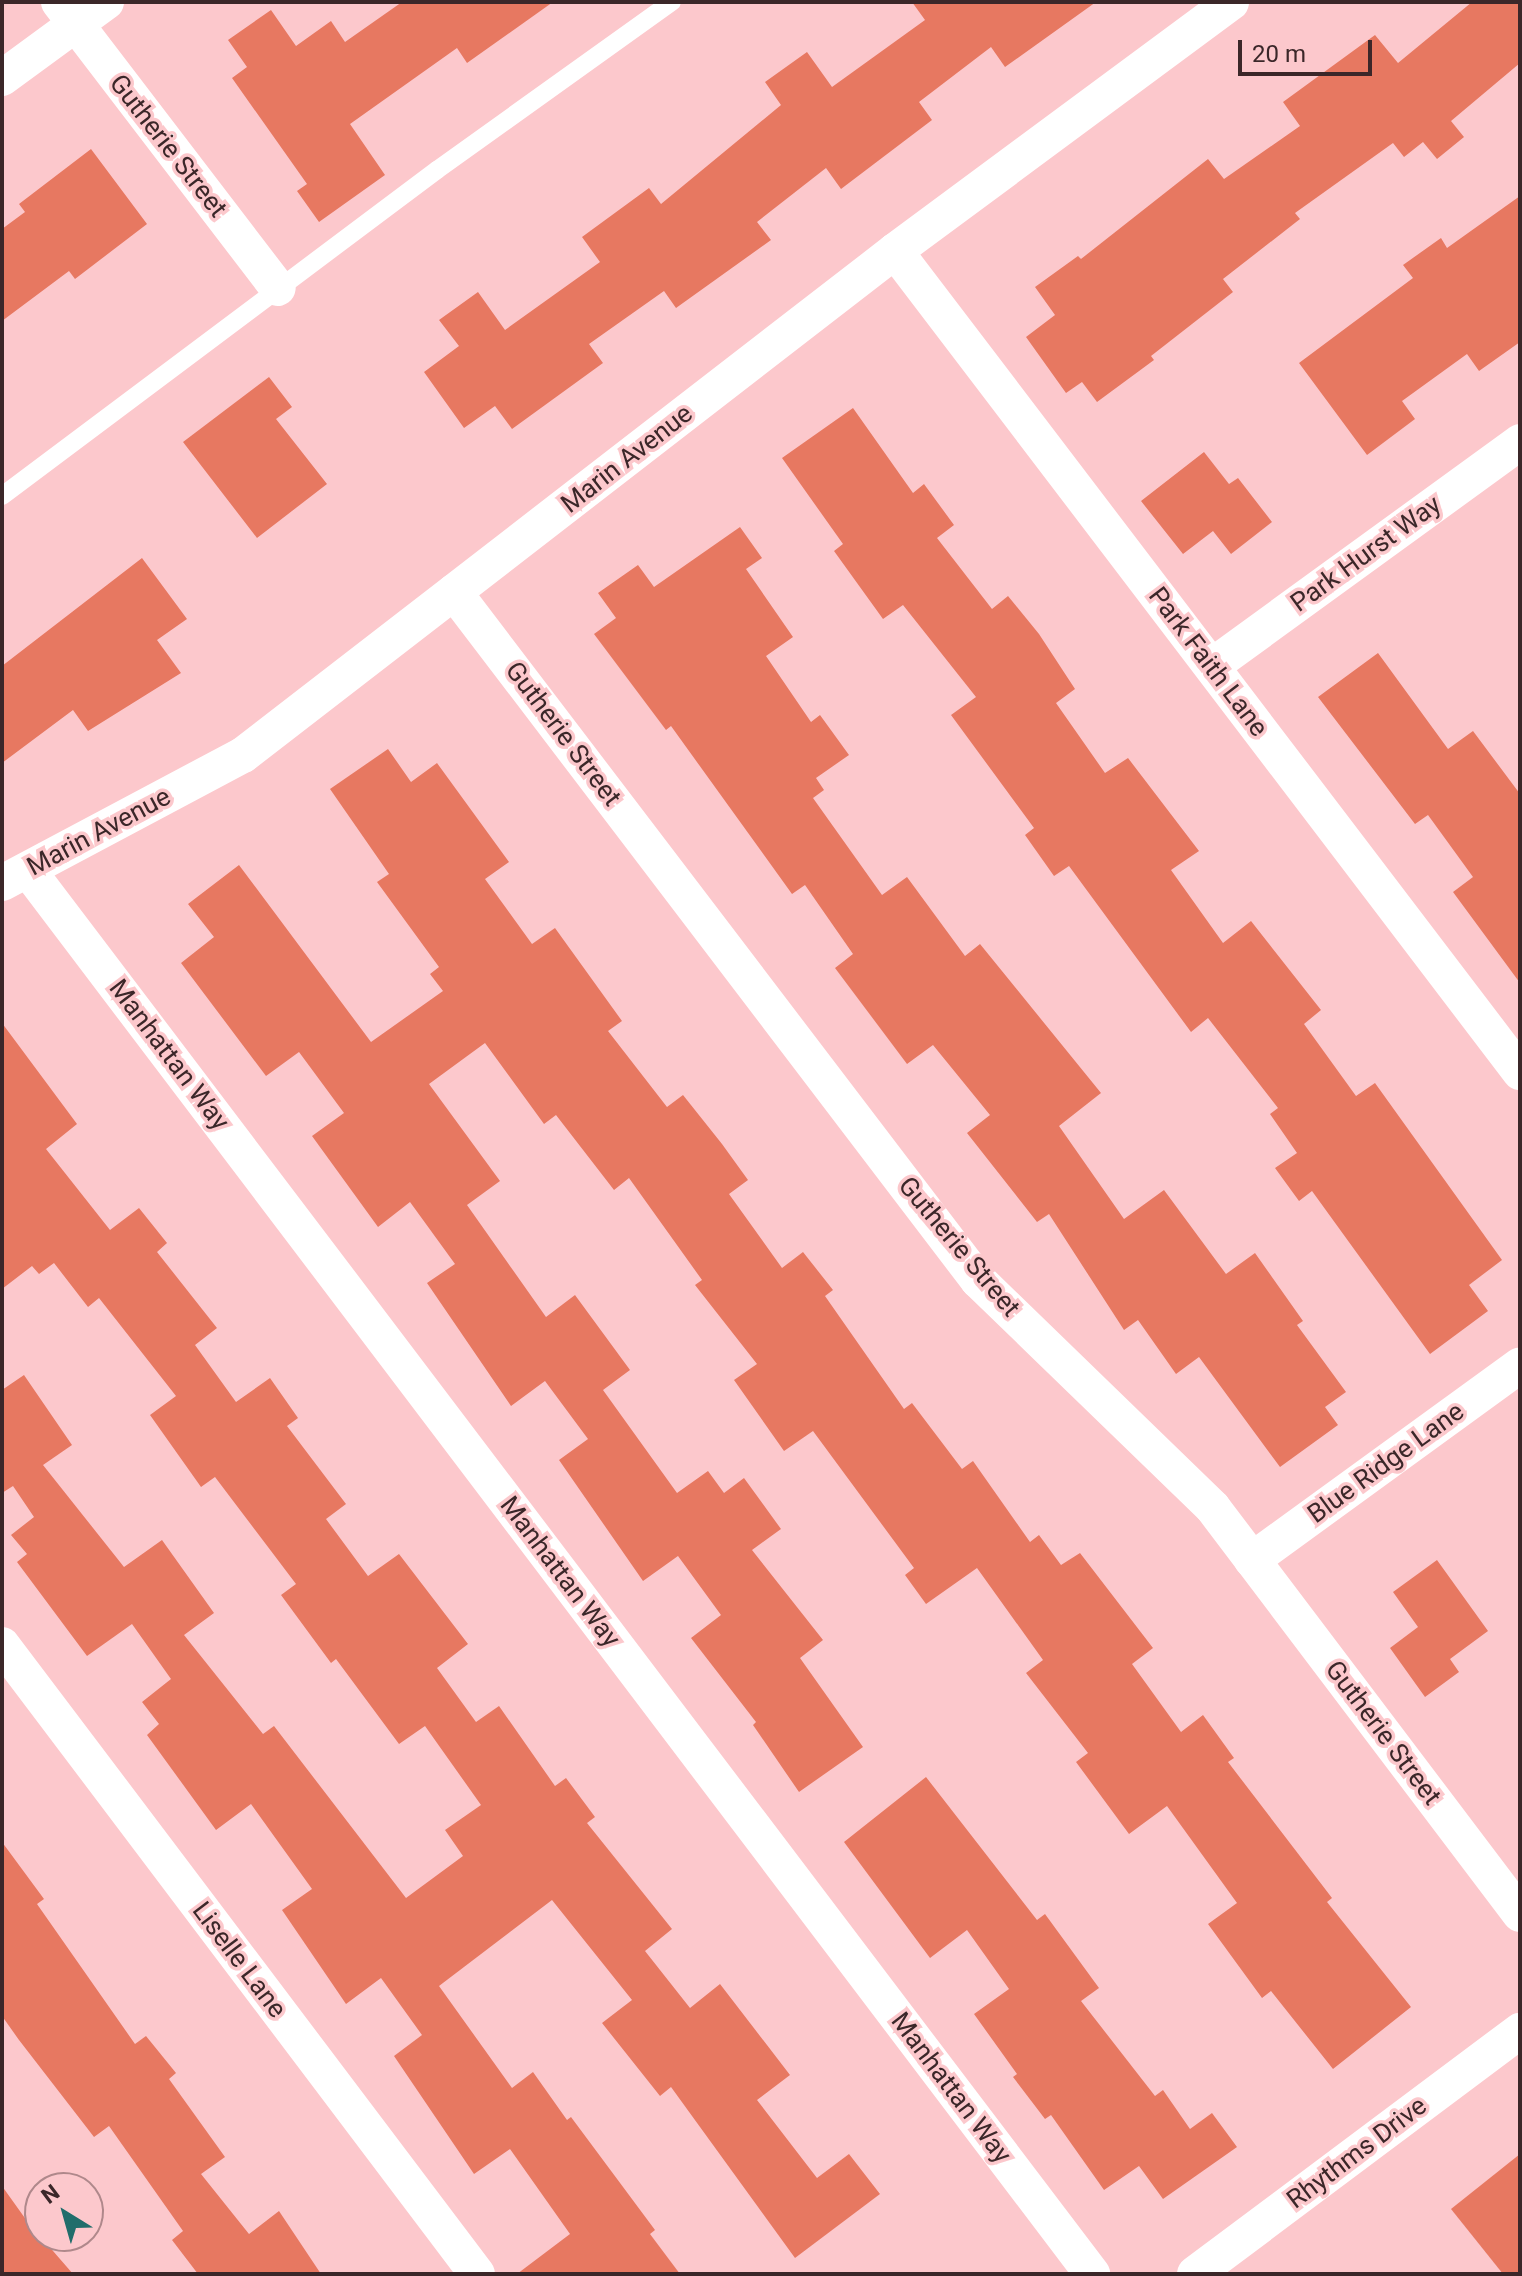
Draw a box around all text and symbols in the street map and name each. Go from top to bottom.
scale bar [1242,24,1376,74]
text: 20 m [1252,40,1306,68]
street label: Gutherie Street [103,68,233,224]
street label: Marin Avenue [555,398,699,520]
street label: Park Hurst Way [1285,489,1447,619]
street label: Park Faith Lane [1142,581,1274,743]
street label: Gutherie Street [499,656,627,812]
street label: Marin Avenue [22,781,176,883]
street label: Manhattan Way [102,974,236,1136]
street label: Gutherie Street [892,1171,1026,1323]
street label: Blue Ridge Lane [1302,1396,1470,1530]
street label: Manhattan Way [493,1491,627,1653]
street label: Gutherie Street [1319,1655,1447,1811]
street label: Liselle Lane [185,1896,293,2024]
street label: Manhattan Way [884,2007,1018,2169]
street label: Rhythms Drive [1281,2090,1433,2216]
north arrow [24,2172,104,2252]
text: N [37,2179,64,2209]

